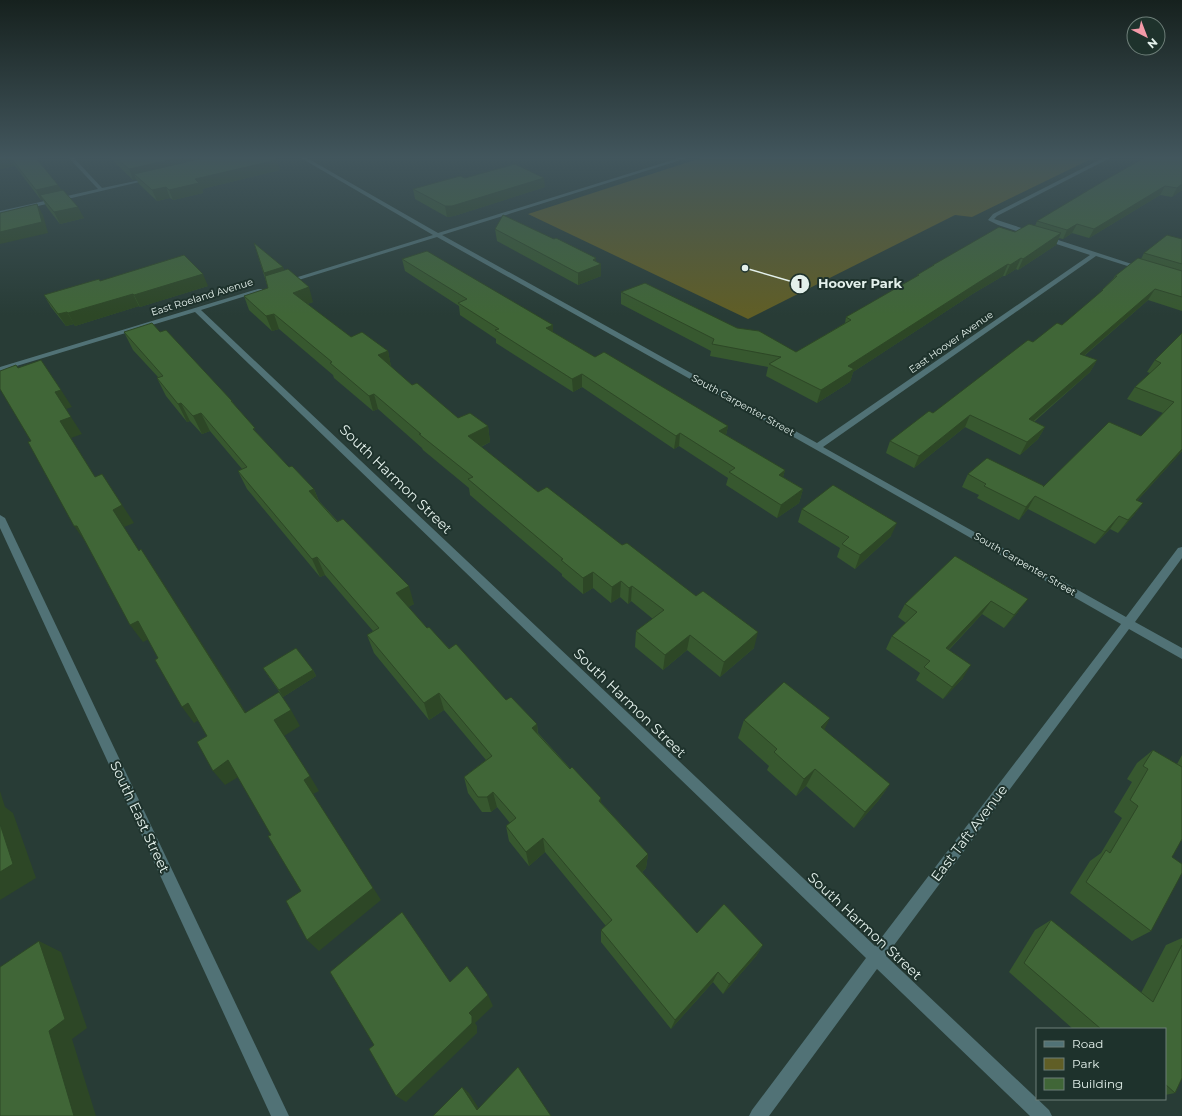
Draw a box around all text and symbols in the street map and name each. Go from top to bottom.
north arrow [1126,16,1166,56]
text: N [1145,35,1161,52]
callout: Hoover Park [790,271,910,296]
street label: East Roeland Avenue [149,275,255,319]
text: Hoover Park [818,275,902,291]
text: 1 [798,276,802,291]
street label: East Hoover Avenue [906,308,996,376]
street label: South Carpenter Street [689,371,797,439]
street label: South Harmon Street [336,420,456,538]
street label: South Carpenter Street [972,529,1078,599]
street label: South Harmon Street [570,644,690,762]
street label: South East Street [106,758,174,876]
street label: East Taft Avenue [927,781,1011,885]
street label: South Harmon Street [804,868,926,984]
legend [1036,1028,1166,1100]
text: Road [1072,1036,1103,1051]
text: Park [1072,1056,1100,1071]
text: Building [1072,1076,1123,1091]

